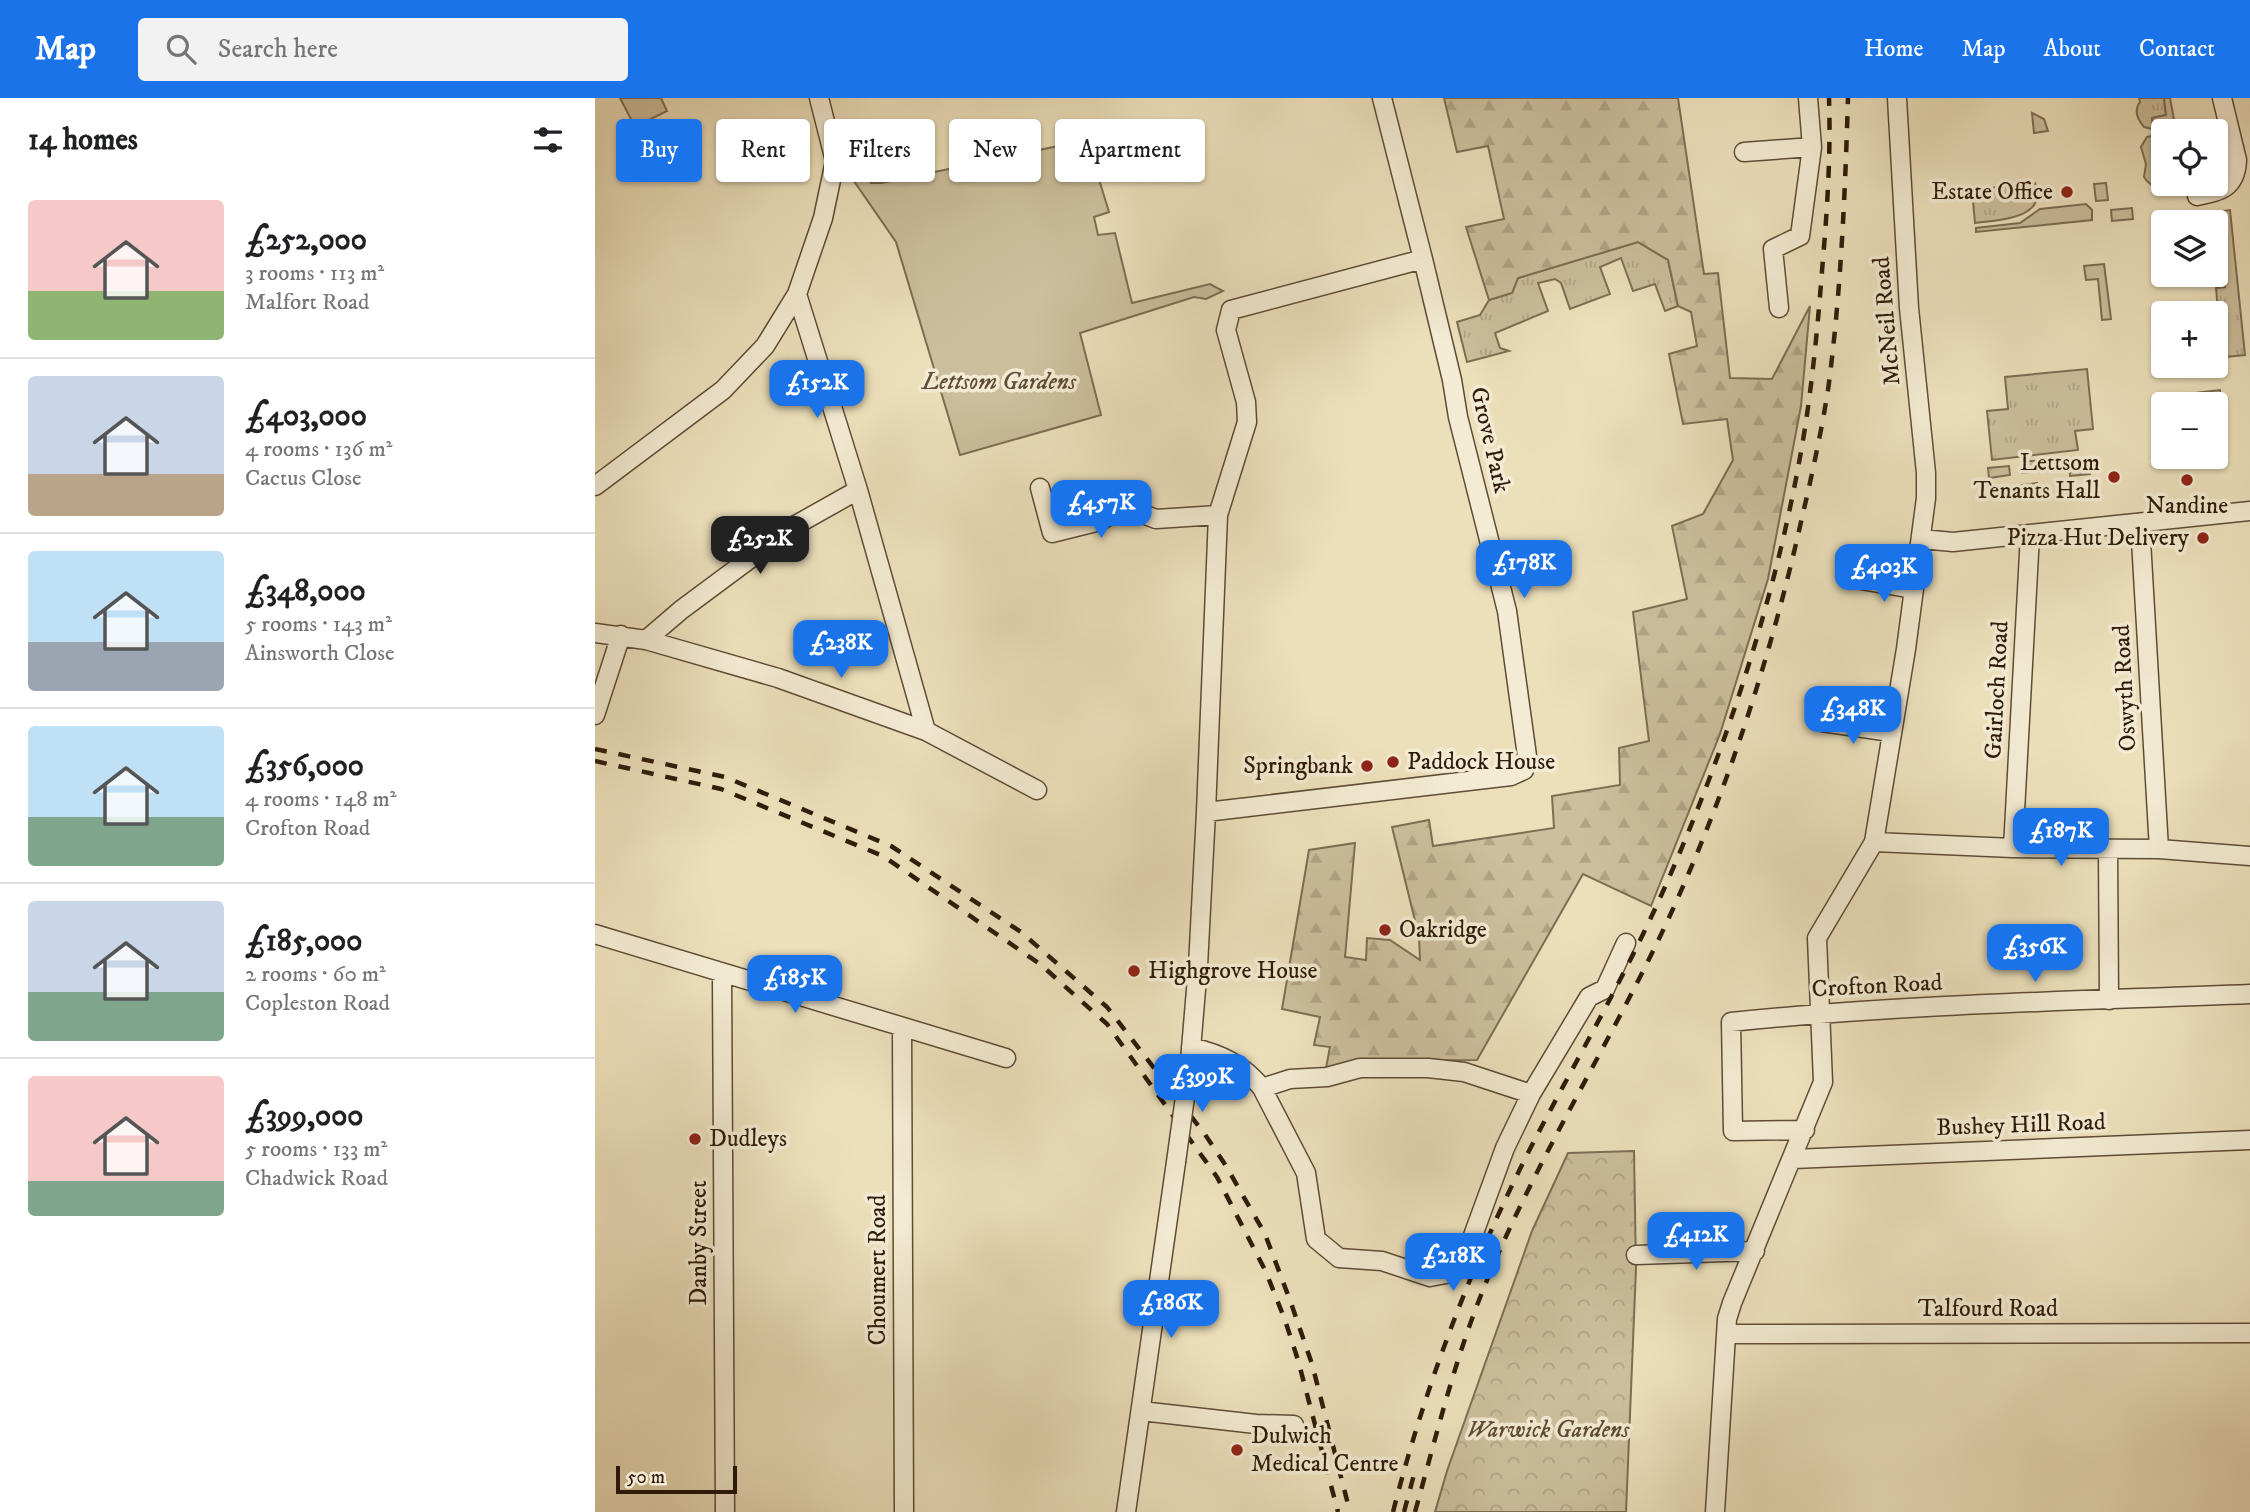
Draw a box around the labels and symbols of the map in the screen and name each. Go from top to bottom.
place label: Estate Office [1931,177,2053,207]
marker: Estate Office [2059,184,2075,200]
street label: McNeil Road [1866,255,1908,387]
pin: £152K [768,360,866,420]
park label: Lettsom Gardens [920,367,1077,397]
street label: Grove Park [1463,384,1517,496]
place label: Lettsom Tenants Hall [1974,448,2101,506]
marker: Lettsom Tenants Hall [2106,469,2122,485]
marker: Nandine [2179,472,2195,488]
pin: £457K [1052,480,1150,540]
place label: Nandine [2146,491,2228,521]
pin: £252K [711,517,809,576]
place label: Pizza Hut Delivery [2007,523,2190,553]
marker: Pizza Hut Delivery [2195,530,2211,546]
pin: £178K [1475,540,1573,600]
pin: £403K [1835,545,1933,604]
pin: £238K [792,620,890,680]
street label: Gairloch Road [1978,620,2016,760]
street label: Oswyth Road [2107,624,2143,752]
pin: £348K [1804,686,1902,746]
place label: Paddock House [1407,747,1555,777]
place label: Springbank [1243,751,1353,781]
marker: Paddock House [1385,754,1401,770]
marker: Springbank [1359,758,1375,774]
pin: £187K [2012,808,2110,868]
place label: Oakridge [1399,915,1487,945]
marker: Oakridge [1377,922,1393,938]
pin: £356K [1986,924,2084,984]
pin: £185K [746,956,844,1015]
place label: Highgrove House [1148,956,1318,986]
marker: Highgrove House [1126,963,1142,979]
street label: Crofton Road [1811,968,1943,1004]
pin: £399K [1153,1054,1251,1114]
street label: Bushey Hill Road [1936,1107,2106,1143]
place label: Dudleys [709,1124,787,1154]
marker: Dudleys [687,1131,703,1147]
street label: Danby Street [684,1180,714,1306]
street label: Choumert Road [863,1194,893,1346]
pin: £412K [1647,1212,1745,1272]
pin: £218K [1404,1234,1502,1293]
pin: £186K [1122,1280,1220,1340]
street label: Talfourd Road [1918,1294,2058,1324]
park label: Warwick Gardens [1467,1415,1630,1445]
place label: Dulwich Medical Centre [1251,1421,1399,1479]
marker: Dulwich Medical Centre [1229,1442,1245,1458]
scale bar [616,1463,737,1495]

